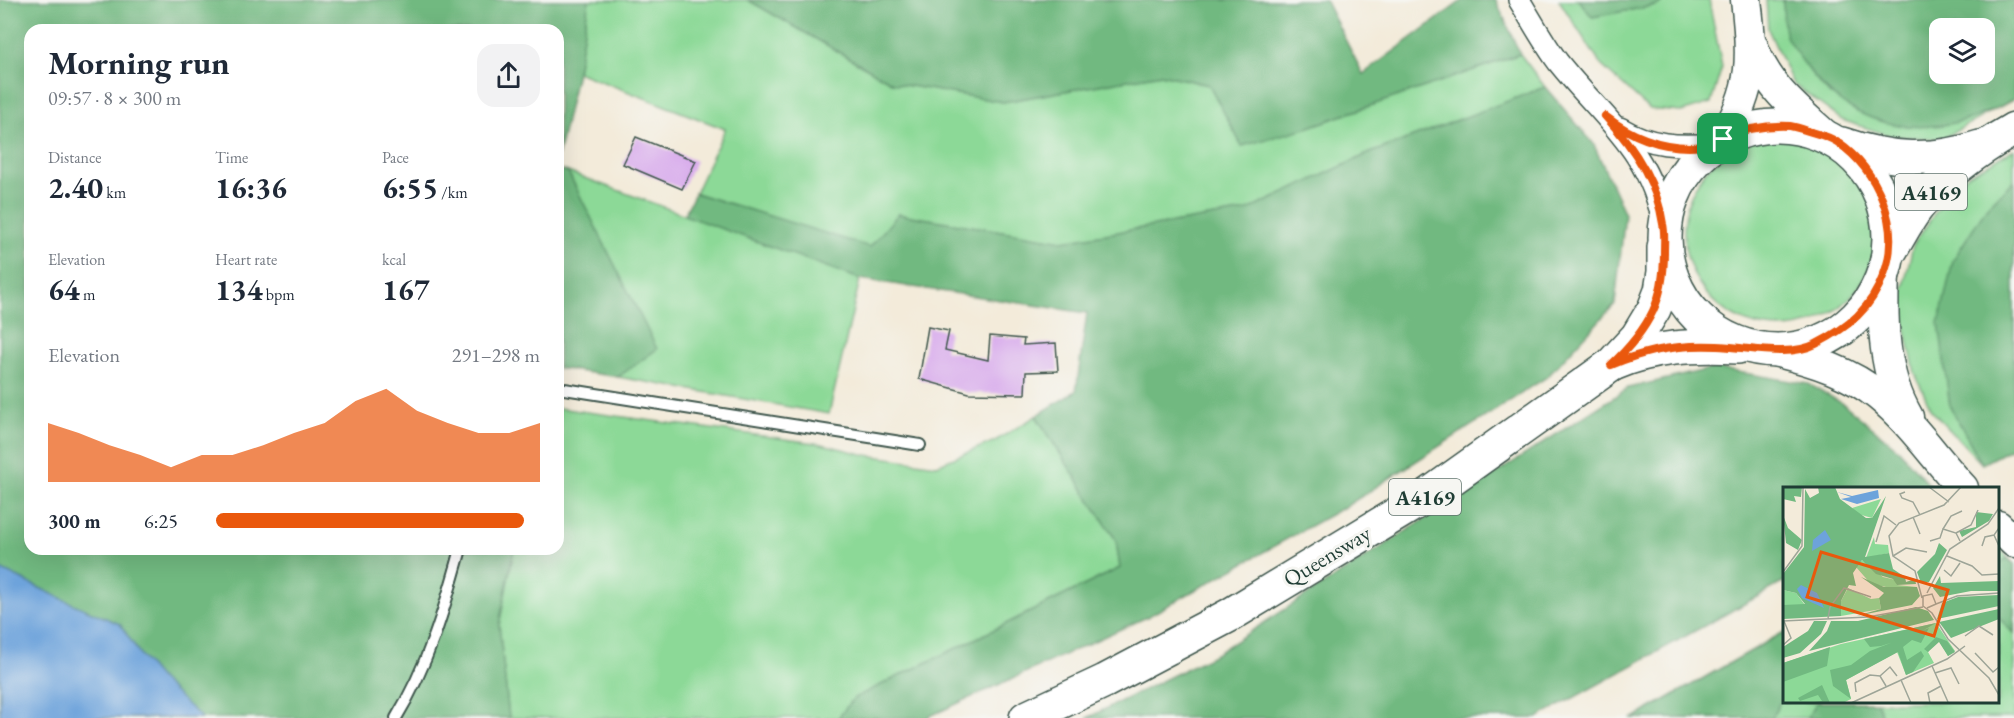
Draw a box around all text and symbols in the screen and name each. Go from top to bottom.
map controls [1929,18,1995,84]
button: layers [1929,18,1995,84]
text: Morning run [48,41,230,84]
button: share [477,44,540,107]
text: 09:57 · 8 × 300 m [48,85,181,111]
pin [1697,113,1748,164]
icon: arrive [1706,122,1739,155]
text: Distance [48,147,101,168]
text: Time [215,147,248,168]
text: Pace [382,147,409,168]
text: 2.40 [48,168,103,207]
text: 16:36 [215,168,287,207]
text: 6:55 [382,168,438,207]
road number: A4169 [1895,174,1967,210]
text: km [103,182,126,203]
text: /km [438,182,468,203]
text: Elevation [48,249,106,270]
text: Heart rate [215,249,277,270]
text: kcal [382,249,406,270]
text: 64 [48,270,80,309]
text: 134 [215,270,263,309]
text: 167 [382,270,430,309]
text: m [80,284,95,305]
text: bpm [263,284,295,305]
text: Elevation [48,342,120,368]
text: 291–298 m [452,342,540,368]
road number: A4169 [1389,479,1461,515]
inset map [1783,487,1999,703]
text: 300 m [48,508,101,534]
text: 6:25 [144,508,178,534]
street label: Queensway [1278,518,1376,593]

